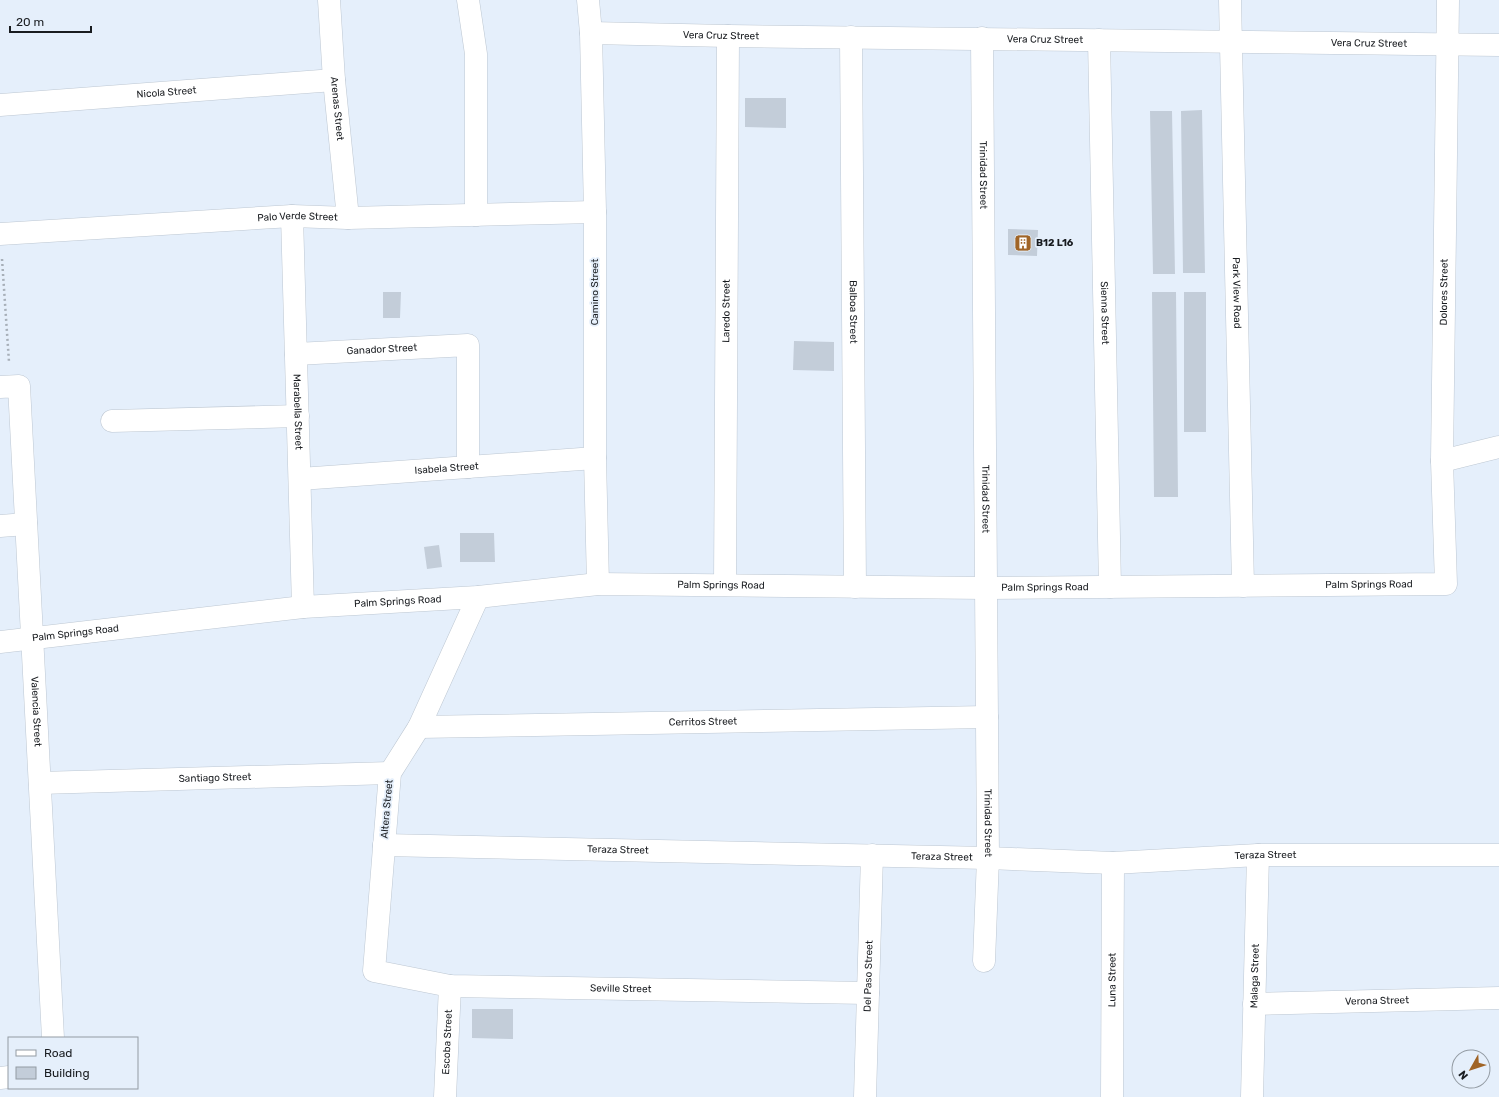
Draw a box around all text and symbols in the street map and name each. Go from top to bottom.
scale bar [10,8,91,34]
text: 20 m [16,15,44,29]
street label: Vera Cruz Street [683,29,759,42]
street label: Vera Cruz Street [1007,33,1083,46]
street label: Vera Cruz Street [1331,37,1407,50]
street label: Arenas Street [328,76,346,141]
street label: Nicola Street [136,84,197,101]
street label: Trinidad Street [977,141,989,209]
street label: Palo Verde Street [257,210,338,224]
building icon: B12 L16 [1013,233,1033,253]
place label: B12 L16 [1036,237,1074,249]
street label: Park View Road [1230,257,1243,329]
street label: Camino Street [589,259,601,325]
street label: Dolores Street [1438,259,1451,326]
street label: Laredo Street [720,279,733,343]
street label: Balboa Street [847,280,859,344]
street label: Sienna Street [1098,281,1111,345]
street label: Ganador Street [346,342,418,357]
street label: Marabella Street [290,374,305,450]
street label: Isabela Street [414,460,479,477]
street label: Trinidad Street [979,465,992,533]
street label: Palm Springs Road [1325,578,1413,591]
street label: Palm Springs Road [677,579,765,592]
street label: Palm Springs Road [1001,581,1089,594]
street label: Palm Springs Road [354,593,442,610]
street label: Palm Springs Road [31,622,120,644]
street label: Valencia Street [28,676,44,747]
street label: Cerritos Street [669,715,737,729]
street label: Santiago Street [178,771,252,785]
street label: Altera Street [378,779,396,839]
street label: Trinidad Street [981,789,994,857]
street label: Teraza Street [587,843,649,857]
street label: Teraza Street [1234,849,1296,862]
street label: Teraza Street [911,850,973,864]
street label: Del Paso Street [861,940,876,1012]
street label: Malaga Street [1248,944,1262,1008]
street label: Luna Street [1106,953,1119,1007]
street label: Seville Street [590,982,652,995]
street label: Verona Street [1345,994,1409,1008]
street label: Escoba Street [440,1009,455,1075]
legend [8,1037,138,1089]
text: Road [44,1046,72,1060]
north arrow [1451,1049,1491,1089]
text: Building [44,1066,90,1080]
text: N [1456,1068,1471,1082]

